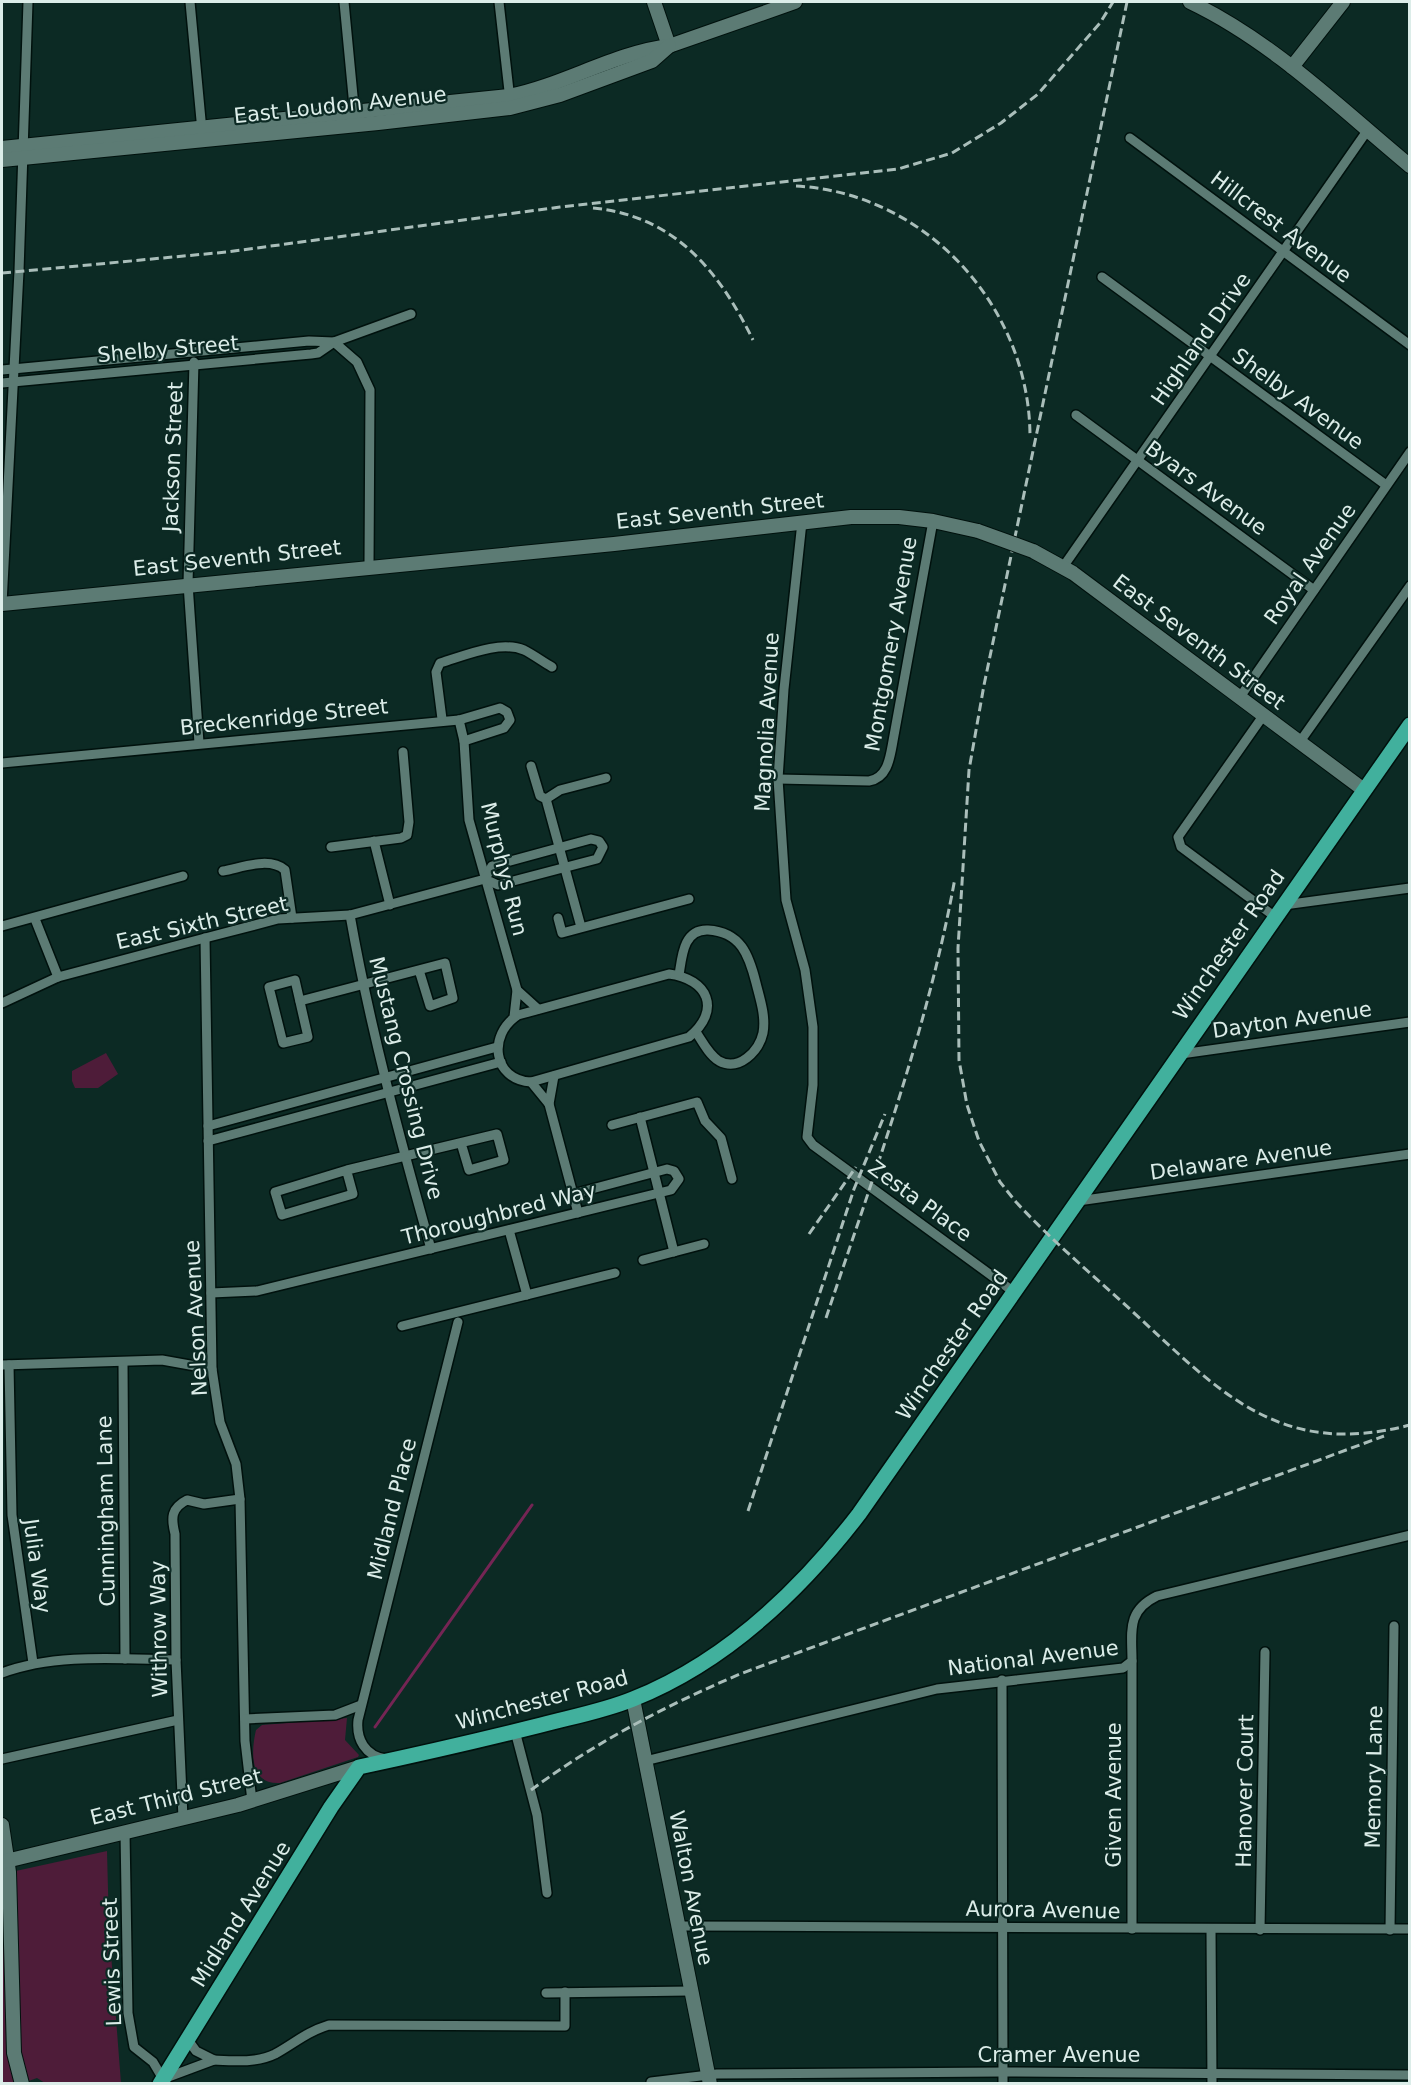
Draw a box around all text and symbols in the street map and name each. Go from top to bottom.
street label: East Loudon Avenue [232,82,448,128]
street label: Hillcrest Avenue [1206,166,1356,288]
street label: Highland Drive [1146,268,1256,410]
street label: Shelby Street [96,331,240,367]
street label: Shelby Avenue [1228,343,1368,455]
street label: Jackson Street [158,381,188,535]
street label: Byars Avenue [1141,436,1271,540]
street label: East Seventh Street [615,488,825,534]
street label: Royal Avenue [1259,499,1361,629]
street label: East Seventh Street [132,535,342,581]
street label: Montgomery Avenue [860,535,922,753]
street label: East Seventh Street [1108,570,1290,714]
street label: Magnolia Avenue [750,632,784,812]
street label: Breckenridge Street [179,694,389,740]
street label: Murphys Run [476,800,532,938]
street label: Winchester Road [1168,865,1290,1025]
street label: East Sixth Street [114,892,290,954]
street label: Mustang Crossing Drive [364,954,448,1202]
street label: Dayton Avenue [1211,997,1373,1043]
street label: Delaware Avenue [1148,1135,1334,1185]
street label: Zesta Place [864,1155,976,1247]
street label: Thoroughbred Way [399,1178,599,1250]
street label: Nelson Avenue [180,1239,212,1397]
street label: Winchester Road [891,1265,1013,1425]
street label: Cunningham Lane [92,1415,120,1607]
street label: Midland Place [363,1436,421,1582]
street label: Julia Way [18,1515,56,1615]
street label: Withrow Way [146,1560,172,1698]
street label: National Avenue [946,1636,1120,1680]
street label: Winchester Road [453,1665,631,1735]
street label: Memory Lane [1361,1705,1387,1849]
street label: Hanover Court [1232,1714,1258,1868]
street label: Given Avenue [1102,1722,1126,1868]
street label: East Third Street [88,1764,264,1830]
street label: Walton Avenue [664,1809,718,1967]
street label: Midland Avenue [186,1837,296,1991]
street label: Lewis Street [98,1897,126,2027]
street label: Aurora Avenue [965,1897,1121,1923]
street label: Cramer Avenue [978,2043,1140,2067]

